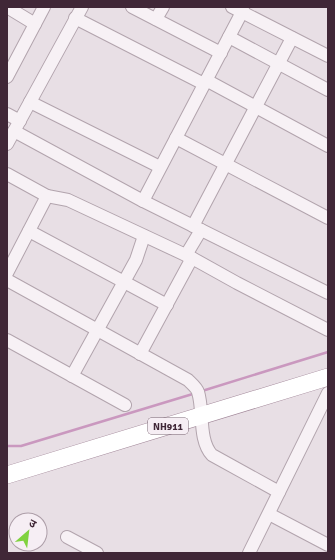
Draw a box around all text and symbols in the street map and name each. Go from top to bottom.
road number: NH911 [148,418,188,434]
north arrow [8,512,48,552]
text: उ [27,516,39,531]

